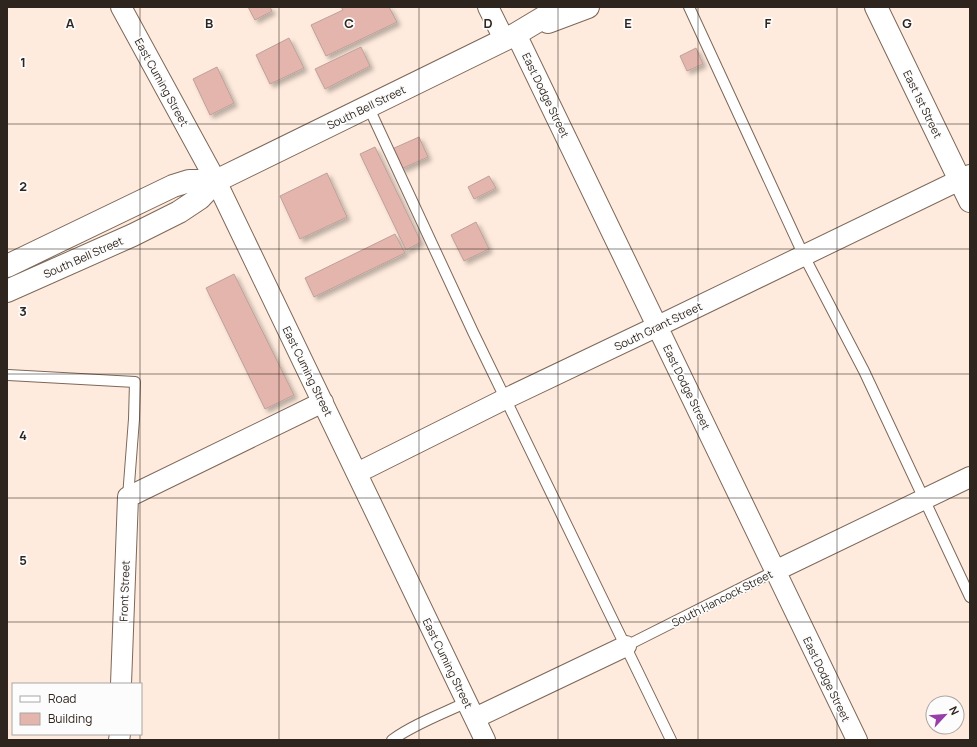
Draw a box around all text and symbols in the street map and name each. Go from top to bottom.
text: A [66,14,75,32]
text: B [205,14,213,32]
text: C [344,14,354,32]
text: D [483,14,493,32]
text: E [624,14,632,32]
text: F [765,14,772,32]
text: G [902,14,912,32]
street label: East Cuming Street [132,35,192,129]
street label: East Dodge Street [519,50,573,140]
text: 1 [20,53,26,71]
street label: East 1st Street [900,68,946,140]
street label: South Bell Street [324,81,408,133]
text: 2 [19,177,27,195]
street label: South Bell Street [41,233,125,281]
street label: South Grant Street [612,298,704,354]
text: 3 [19,302,27,320]
street label: East Cuming Street [280,323,336,419]
street label: East Dodge Street [660,342,714,432]
text: 4 [19,426,27,444]
text: 5 [19,551,27,569]
street label: Front Street [115,560,133,622]
street label: South Hancock Street [669,566,775,630]
street label: East Cuming Street [420,615,476,711]
street label: East Dodge Street [800,634,854,724]
legend [12,683,142,735]
text: Road [48,690,76,707]
north arrow [925,695,965,735]
text: N [946,704,963,717]
text: Building [48,710,92,727]

